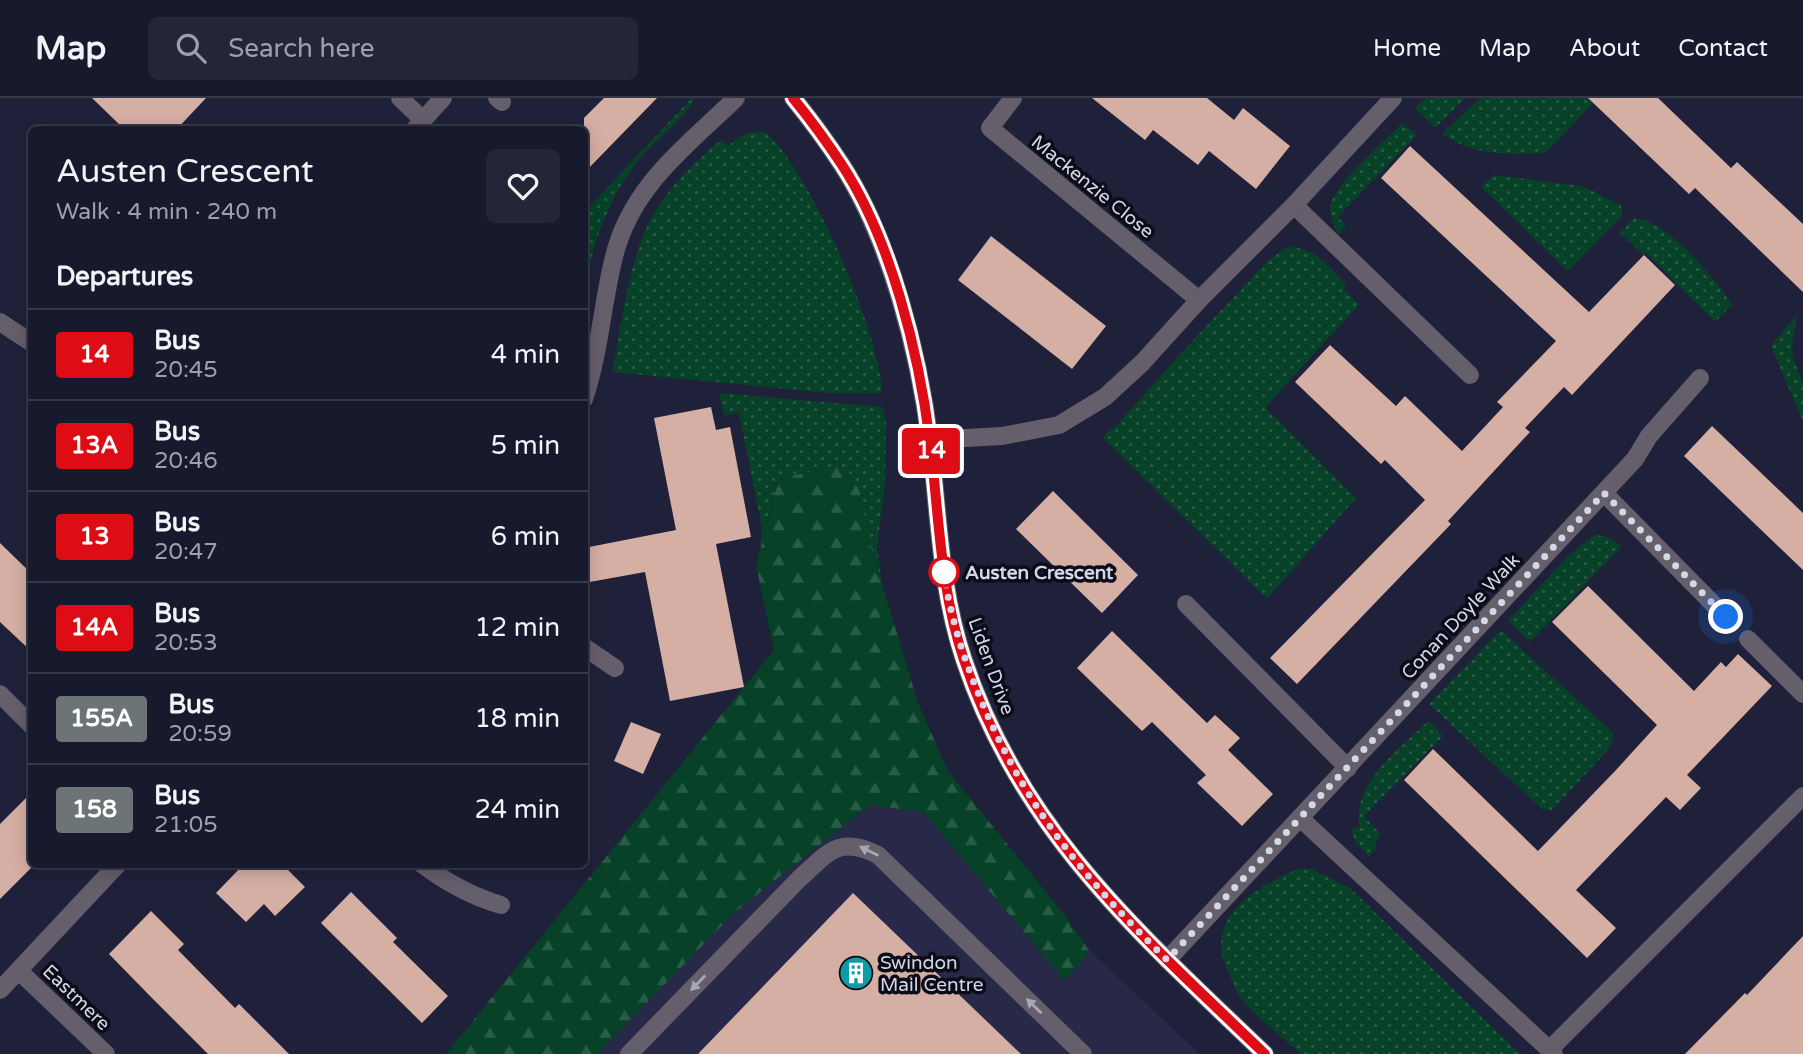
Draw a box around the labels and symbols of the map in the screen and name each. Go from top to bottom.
street label: Mackenzie Close [1027,131,1158,243]
line badge: 14 [900,428,962,474]
street label: Conan Doyle Walk [1397,549,1524,684]
marker: Austen Crescent [929,557,959,587]
place label: Austen Crescent [965,562,1114,584]
your location [1708,599,1743,634]
street label: Liden Drive [963,615,1019,718]
one-way arrow [859,846,879,857]
place label: Swindon Mail Centre [880,952,983,996]
building icon: Swindon Mail Centre [837,954,875,992]
street label: Eastmere [38,960,114,1035]
one-way arrow [691,974,707,991]
one-way arrow [1026,998,1043,1015]

